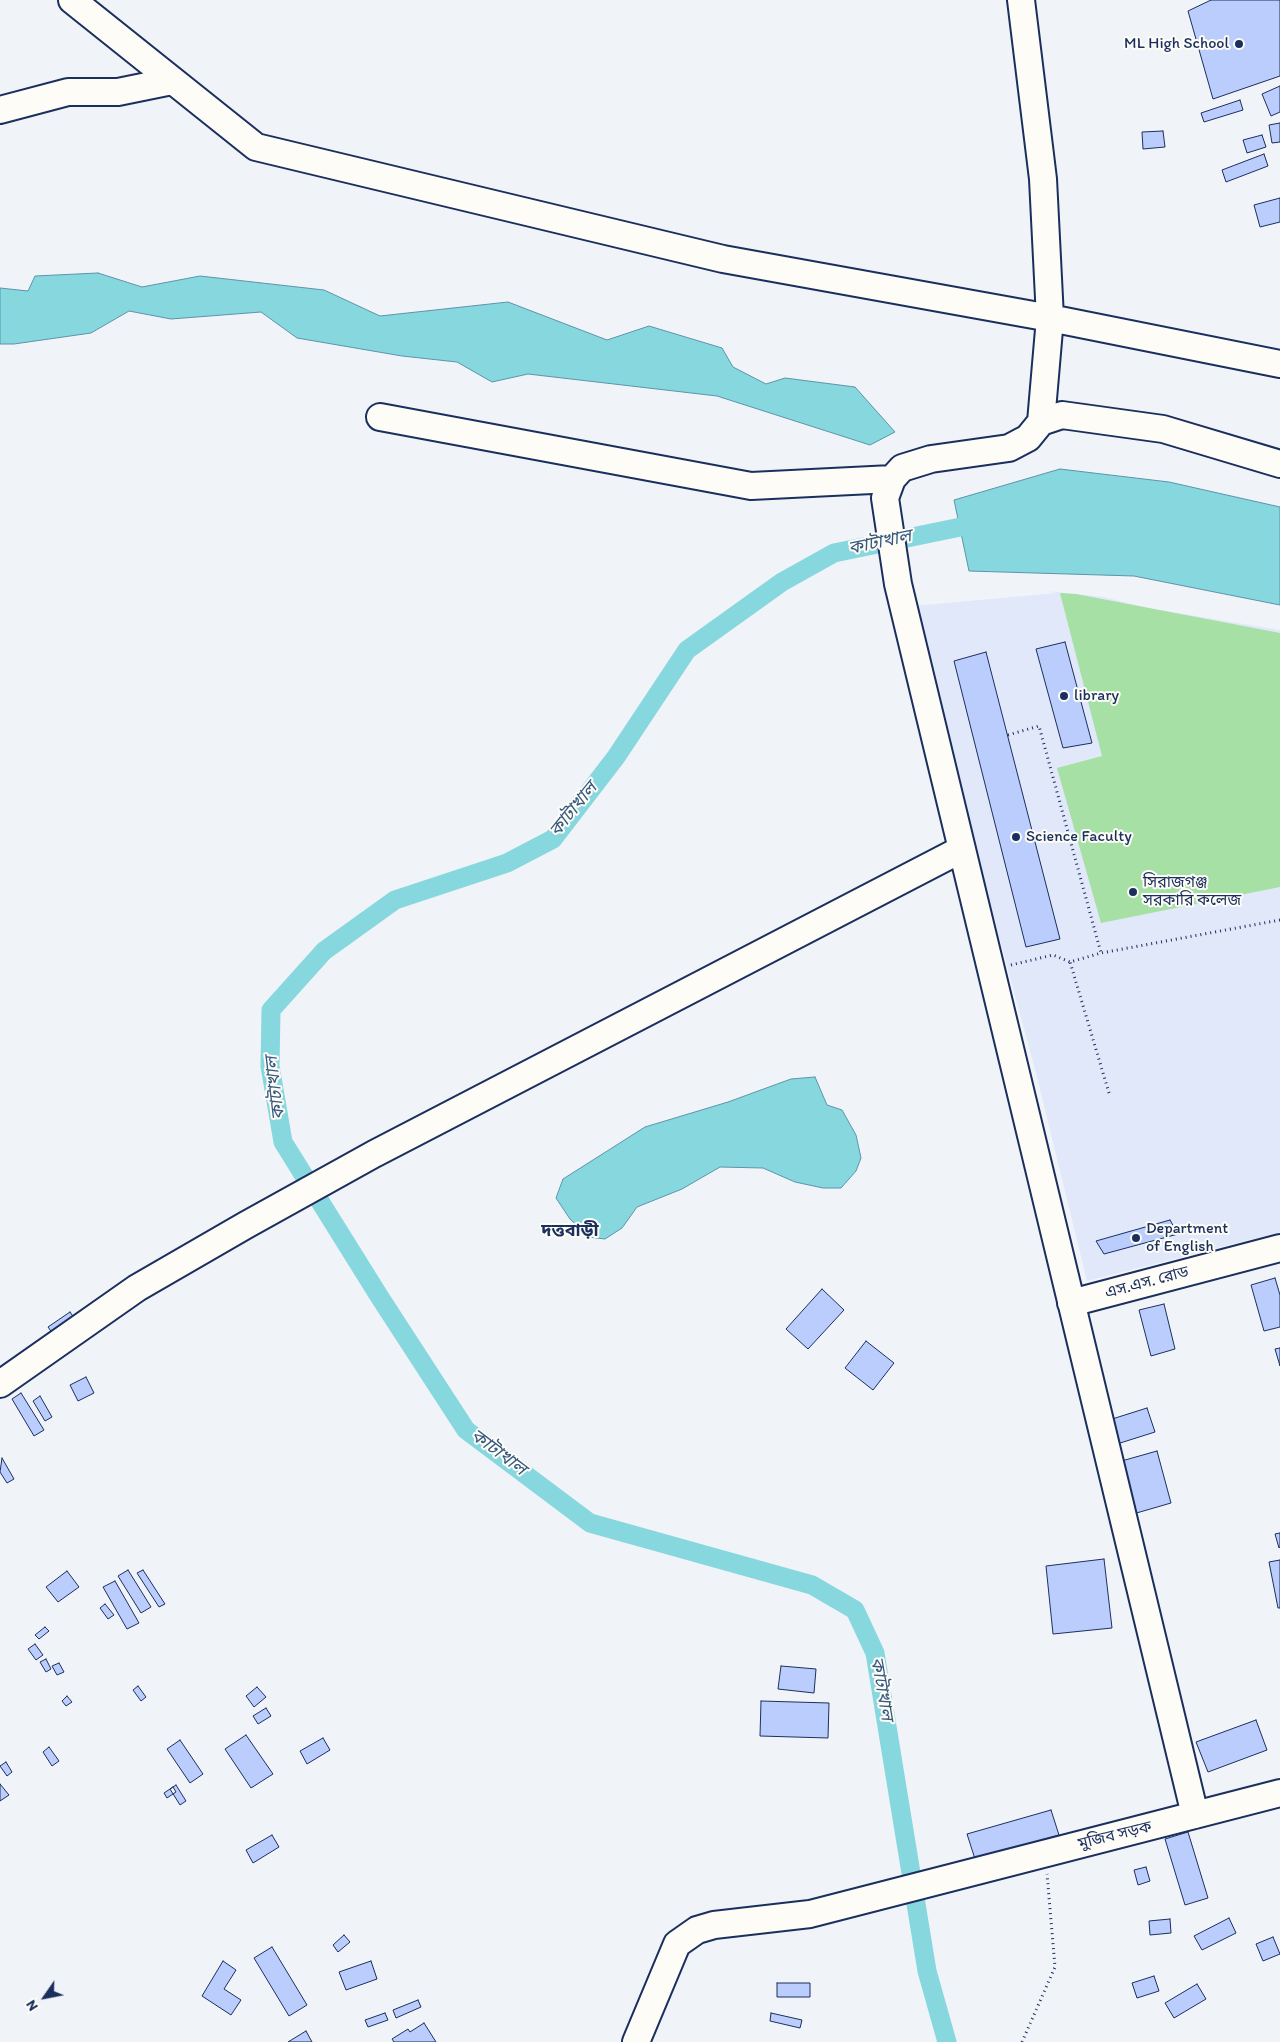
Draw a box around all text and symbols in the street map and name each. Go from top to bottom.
place label: ML High School [1124,34,1229,54]
marker: ML High School [1233,38,1245,50]
water label: কাটাখাল [847,526,913,560]
place label: library [1074,686,1119,706]
marker: library [1058,690,1070,702]
water label: কাটাখাল [546,778,602,842]
place label: Science Faculty [1026,827,1132,847]
marker: Science Faculty [1010,831,1022,843]
place label: সিরাজগঞ্জ সরকারি কলেজ [1143,873,1241,911]
marker: সিরাজগঞ্জ সরকারি কলেজ [1127,886,1139,898]
water label: কাটাখাল [261,1055,291,1121]
place label: Department of English [1146,1219,1228,1257]
district label: দত্তবাড়ী [541,1220,599,1242]
marker: Department of English [1130,1232,1142,1244]
street label: এস.এস. রোড [1103,1263,1191,1303]
water label: কাটাখাল [466,1425,530,1481]
water label: কাটাখাল [865,1656,897,1722]
street label: মুজিব সড়ক [1076,1818,1154,1854]
north arrow [20,1972,70,2022]
text: N [22,1997,42,2014]

